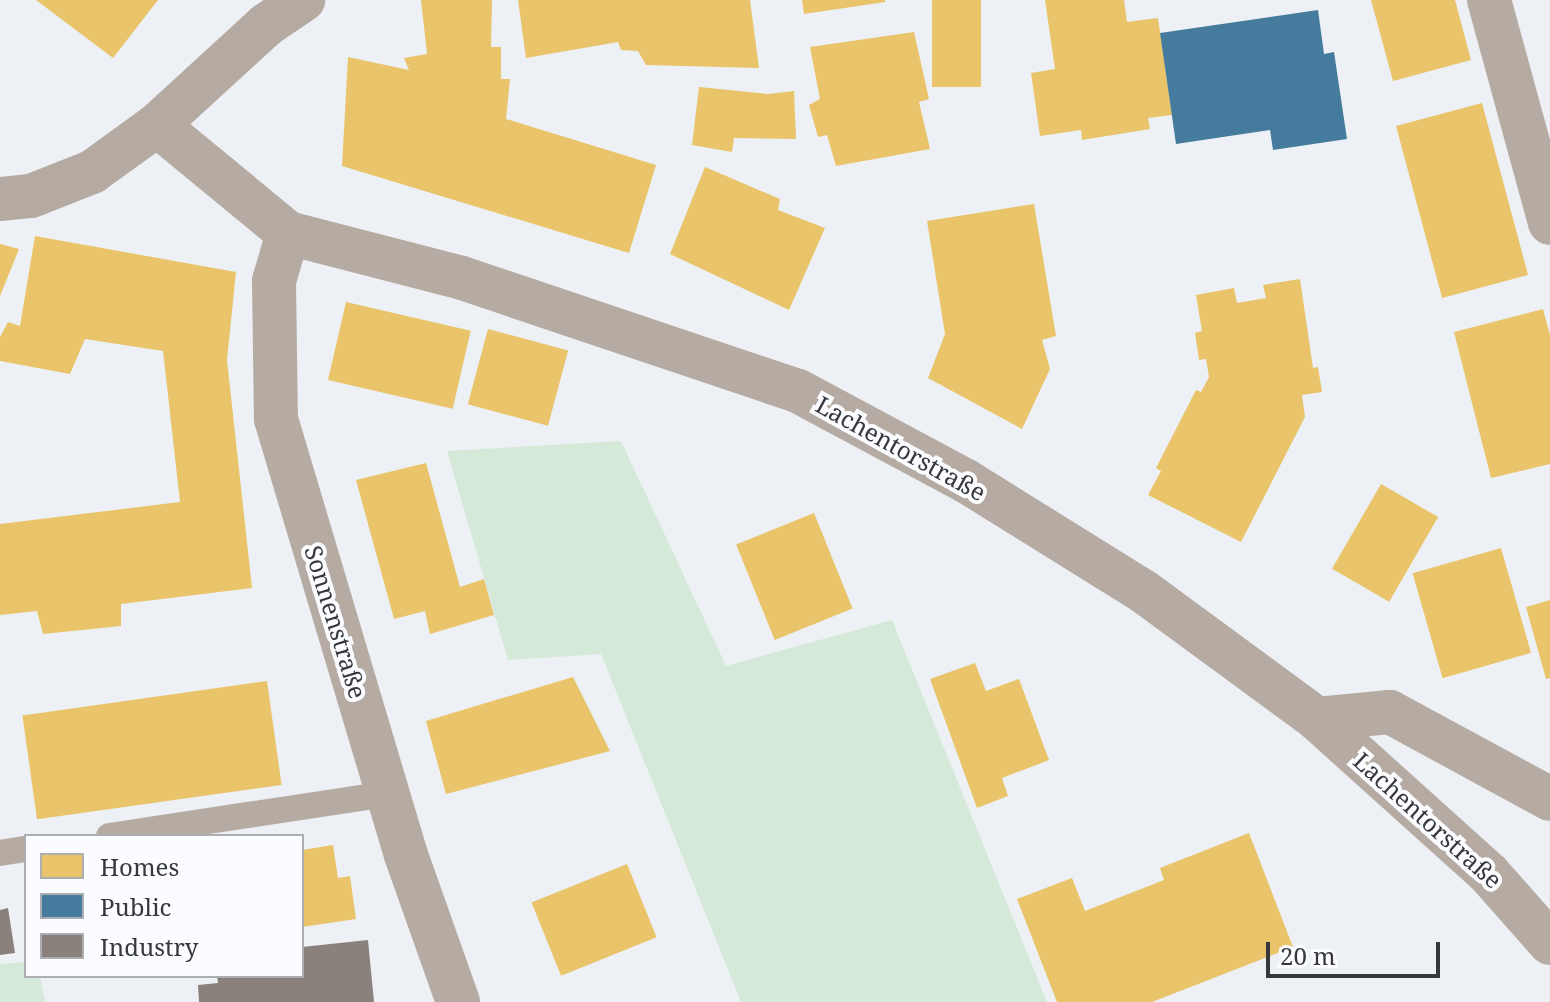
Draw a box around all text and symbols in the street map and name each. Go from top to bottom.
street label: Lachentorstraße [811,389,991,507]
street label: Sonnenstraße [299,542,373,702]
street label: Lachentorstraße [1348,746,1508,894]
legend [24,834,304,978]
text: Homes [100,850,179,883]
text: Public [100,890,171,923]
scale bar [1270,926,1444,976]
text: Industry [100,930,198,963]
text: 20 m [1280,939,1336,972]

